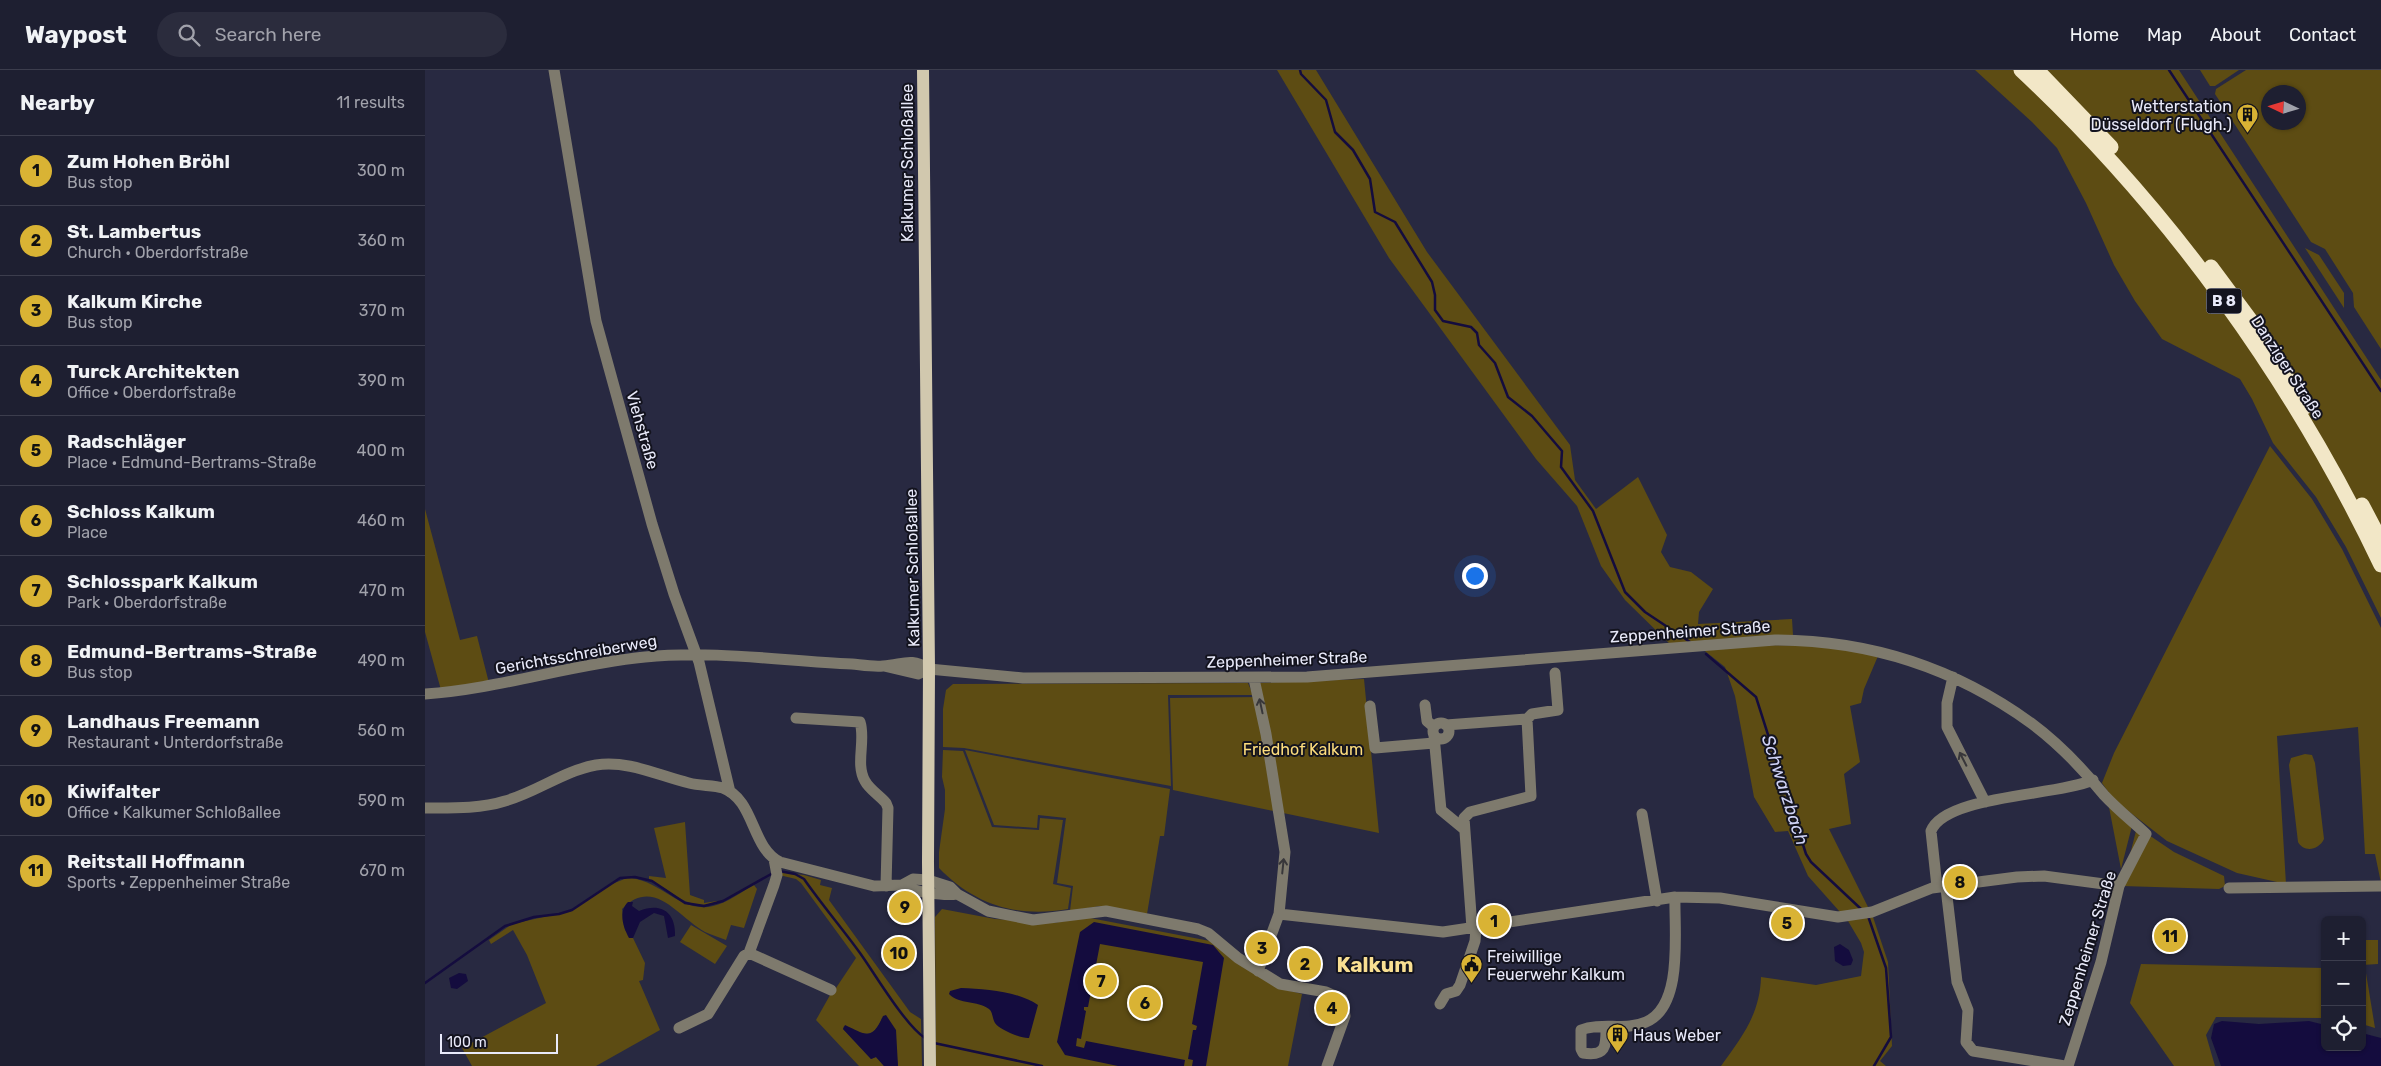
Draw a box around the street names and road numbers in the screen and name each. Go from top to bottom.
street label: Kalkumer Schloßallee [898,84,917,242]
road number: B 8 [2207,288,2241,314]
street label: Danziger Straße [2247,312,2328,422]
street label: Viehstraße [622,389,663,472]
street label: Kalkumer Schloßallee [902,489,923,647]
street label: Zeppenheimer Straße [1609,616,1771,647]
street label: Gerichtsschreiberweg [494,631,658,678]
street label: Zeppenheimer Straße [1206,647,1368,672]
street label: Zeppenheimer Straße [2055,868,2120,1028]

